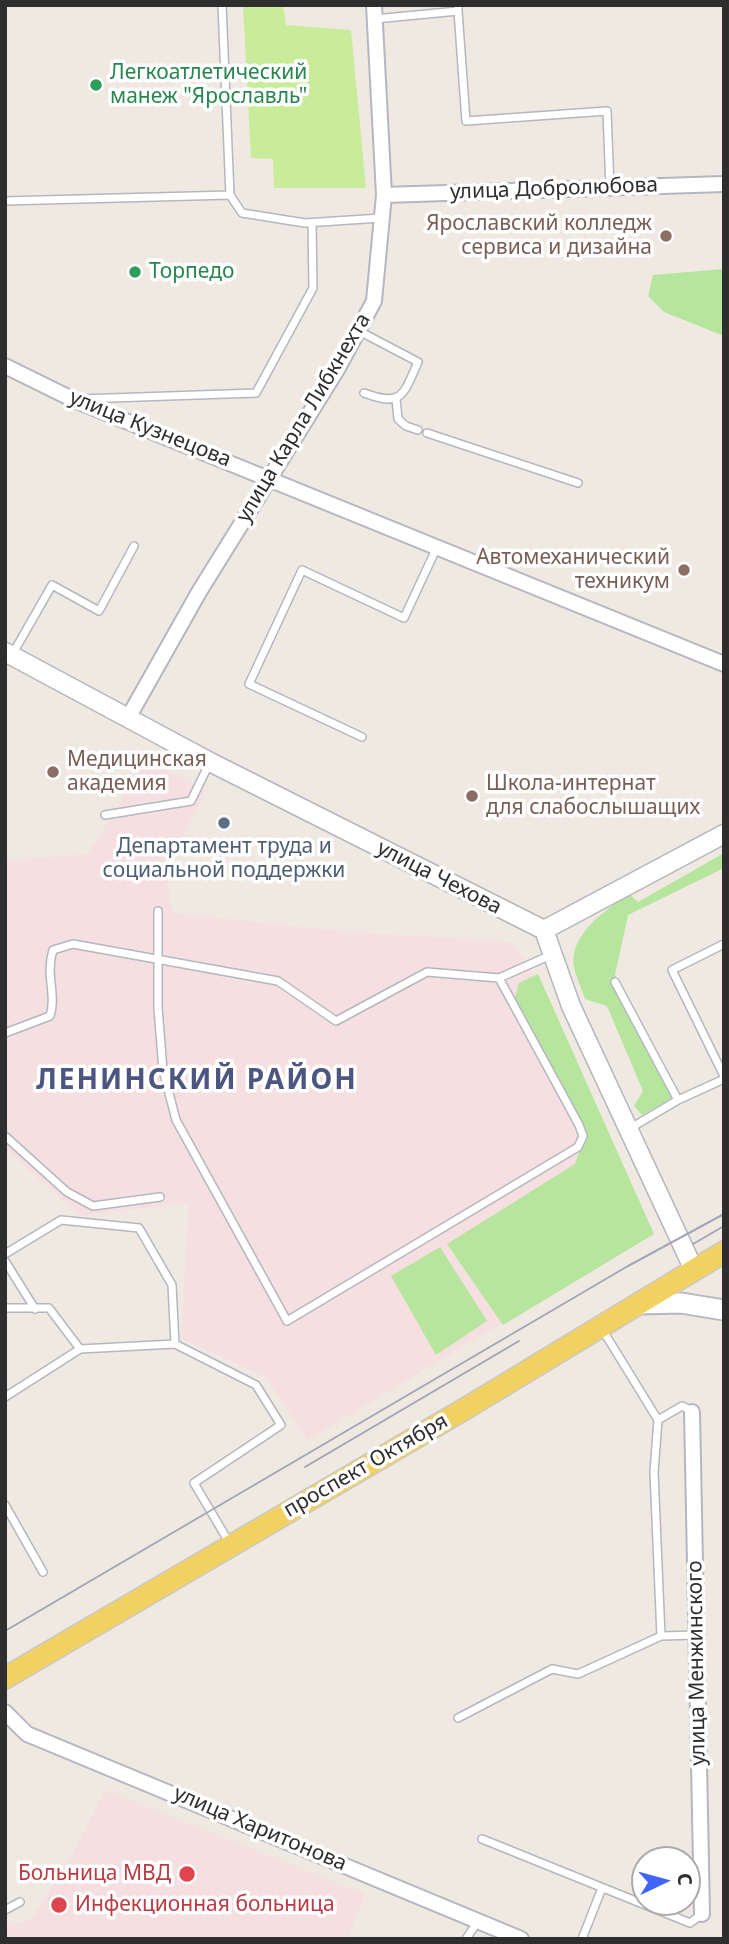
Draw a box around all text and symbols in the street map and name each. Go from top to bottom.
place label: Легкоатлетический манеж "Ярославль" [110,60,307,110]
marker: Легкоатлетический манеж "Ярославль" [88,77,104,93]
street label: улица Добролюбова [450,173,658,205]
place label: Ярославский колледж сервиса и дизайна [426,211,652,261]
marker: Ярославский колледж сервиса и дизайна [658,228,674,244]
place label: Торпедо [149,259,234,285]
marker: Торпедо [127,264,143,280]
street label: улица Карла Либкнехта [232,309,376,527]
street label: улица Кузнецова [65,385,235,473]
place label: Автомеханический техникум [476,545,670,595]
marker: Автомеханический техникум [676,562,692,578]
place label: Медицинская академия [67,747,207,797]
marker: Медицинская академия [45,764,61,780]
place label: Школа-интернат для слабослышащих [486,771,700,821]
marker: Школа-интернат для слабослышащих [464,788,480,804]
marker: Департамент труда и социальной поддержки [216,815,232,831]
place label: Департамент труда и социальной поддержки [103,834,345,884]
street label: улица Чехова [372,836,506,920]
district label: ЛЕНИНСКИЙ РАЙОН [38,1064,356,1098]
street label: проспект Октября [279,1409,453,1523]
street label: улица Менжинского [683,1560,711,1766]
street label: улица Харитонова [170,1781,350,1877]
north arrow [631,1846,701,1916]
place label: Больница МВД [18,1861,171,1887]
marker: Больница МВД [177,1864,197,1884]
text: С [671,1872,698,1887]
place label: Инфекционная больница [75,1892,335,1918]
marker: Инфекционная больница [49,1895,69,1915]

